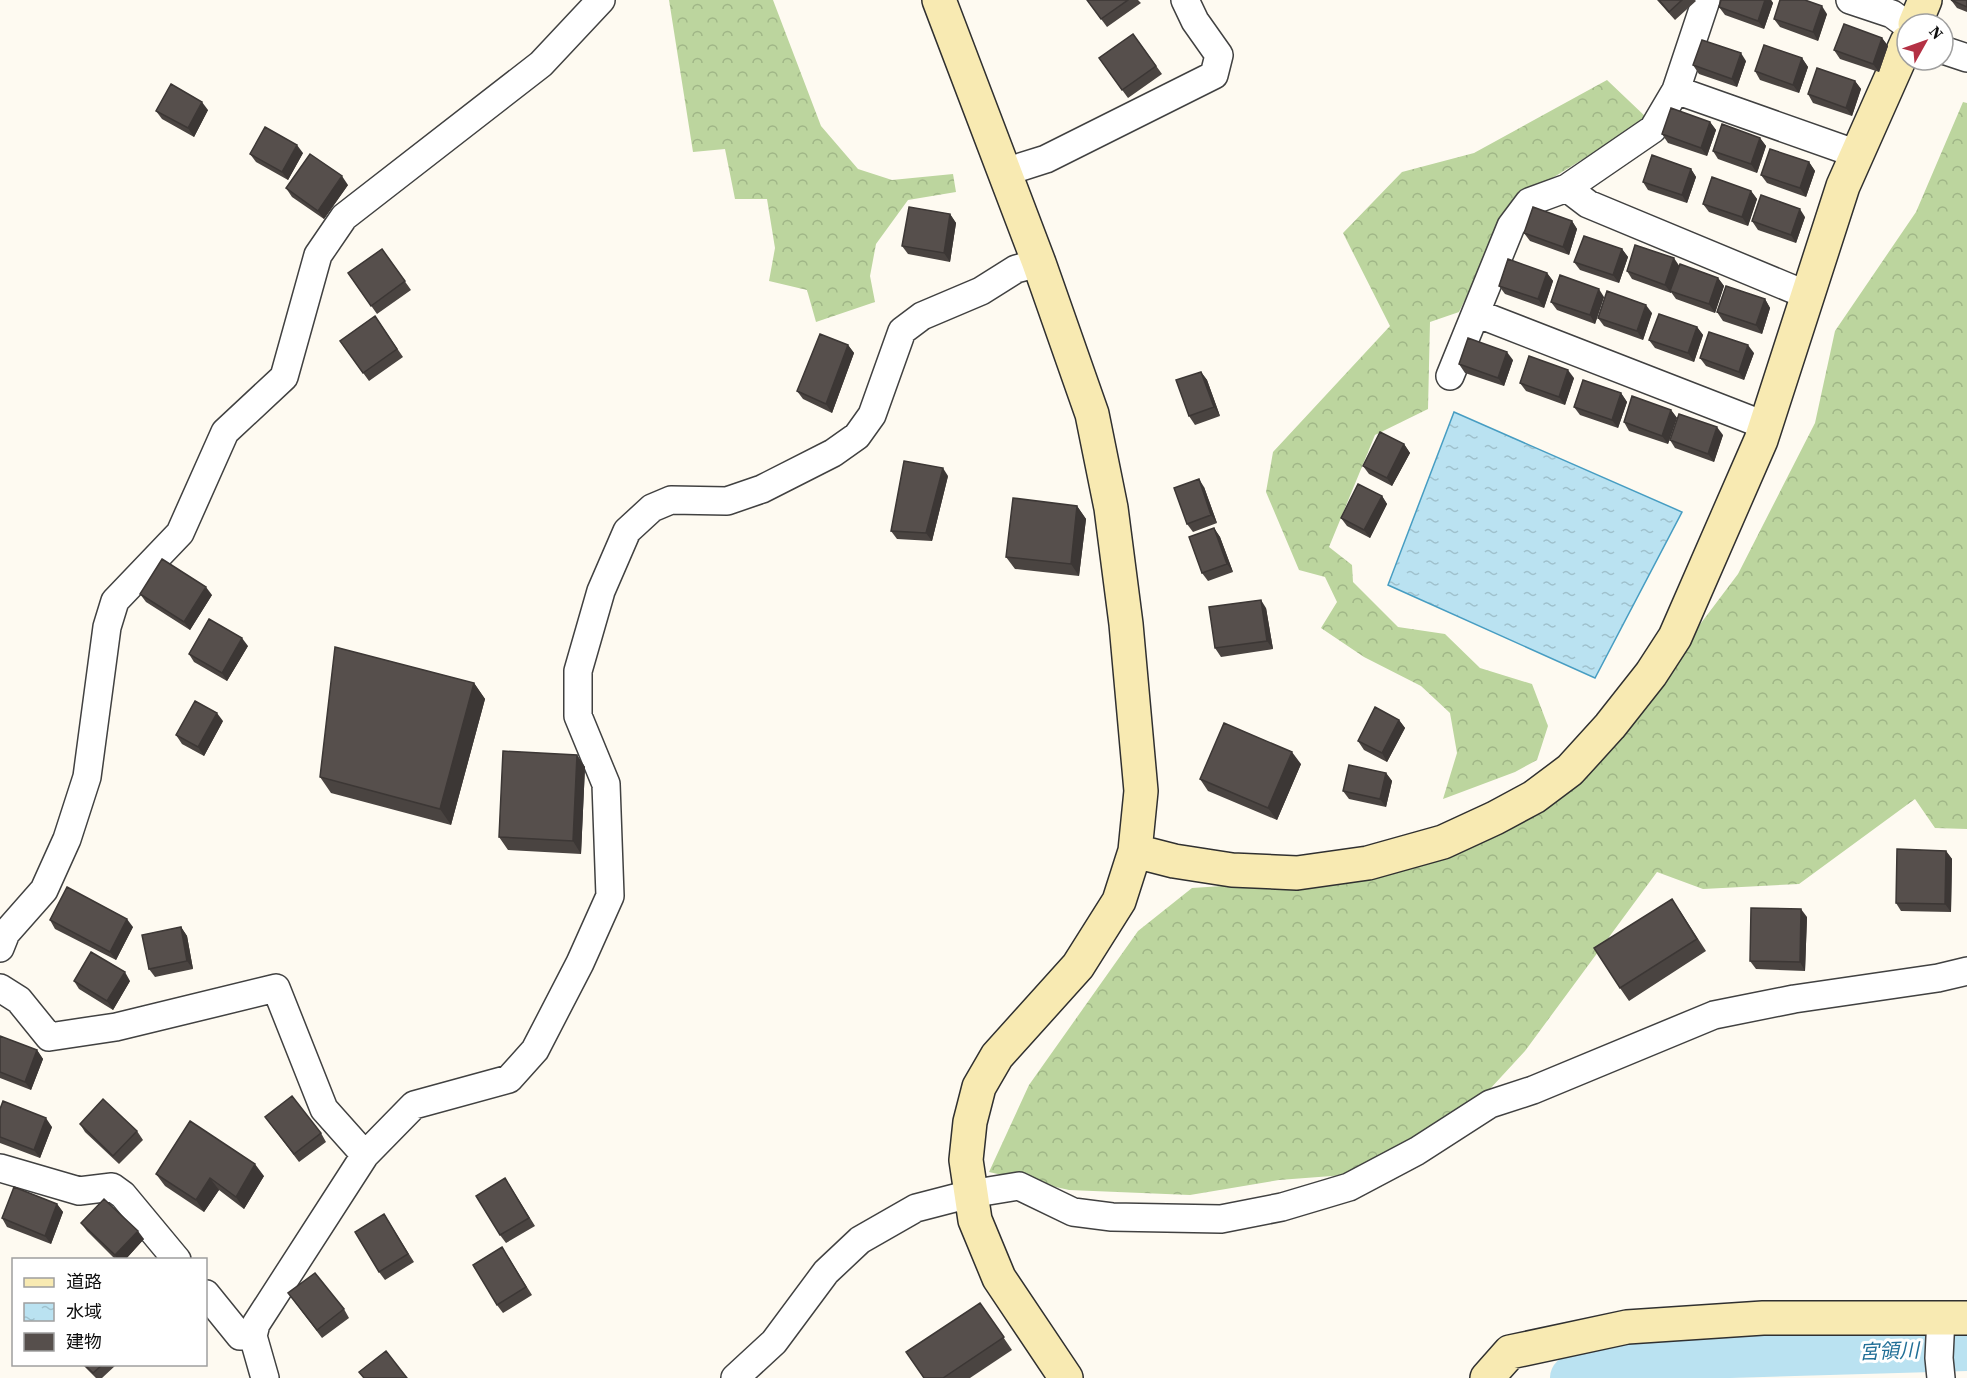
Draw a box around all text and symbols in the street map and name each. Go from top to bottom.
north arrow [1895,12,1955,72]
text: N [1924,21,1949,44]
legend [12,1258,207,1366]
text: 道路 [66,1269,102,1294]
text: 水域 [66,1299,102,1324]
text: 建物 [66,1329,102,1354]
water label: 宮領川 [1859,1336,1921,1366]

